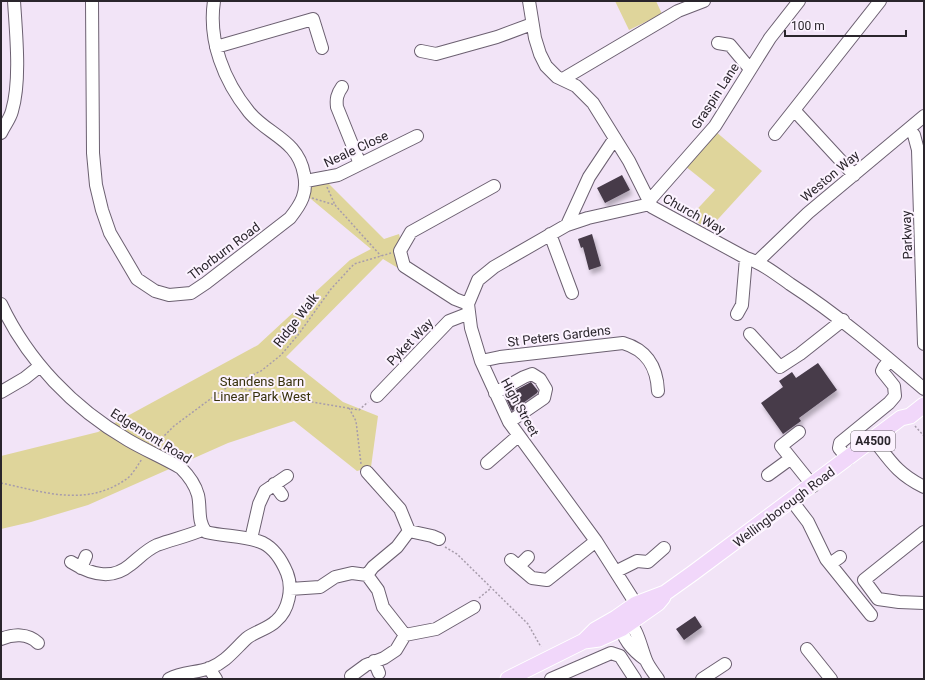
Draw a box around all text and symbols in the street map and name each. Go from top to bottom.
scale bar [785,12,906,38]
text: 100 m [791,19,825,33]
street label: Graspin Lane [688,60,742,132]
street label: Neale Close [321,128,391,170]
street label: Weston Way [798,147,862,205]
street label: Church Way [660,191,728,237]
street label: Parkway [899,210,915,260]
street label: Thorburn Road [185,219,263,283]
street label: Ridge Walk [270,290,322,350]
street label: Pyket Way [384,315,436,369]
street label: St Peters Gardens [506,322,612,350]
park label: Standens Barn Linear Park West [213,374,311,404]
street label: High Street [498,375,542,439]
street label: Edgemont Road [108,405,194,467]
road number: A4500 [851,431,895,451]
street label: Wellingborough Road [730,464,838,550]

